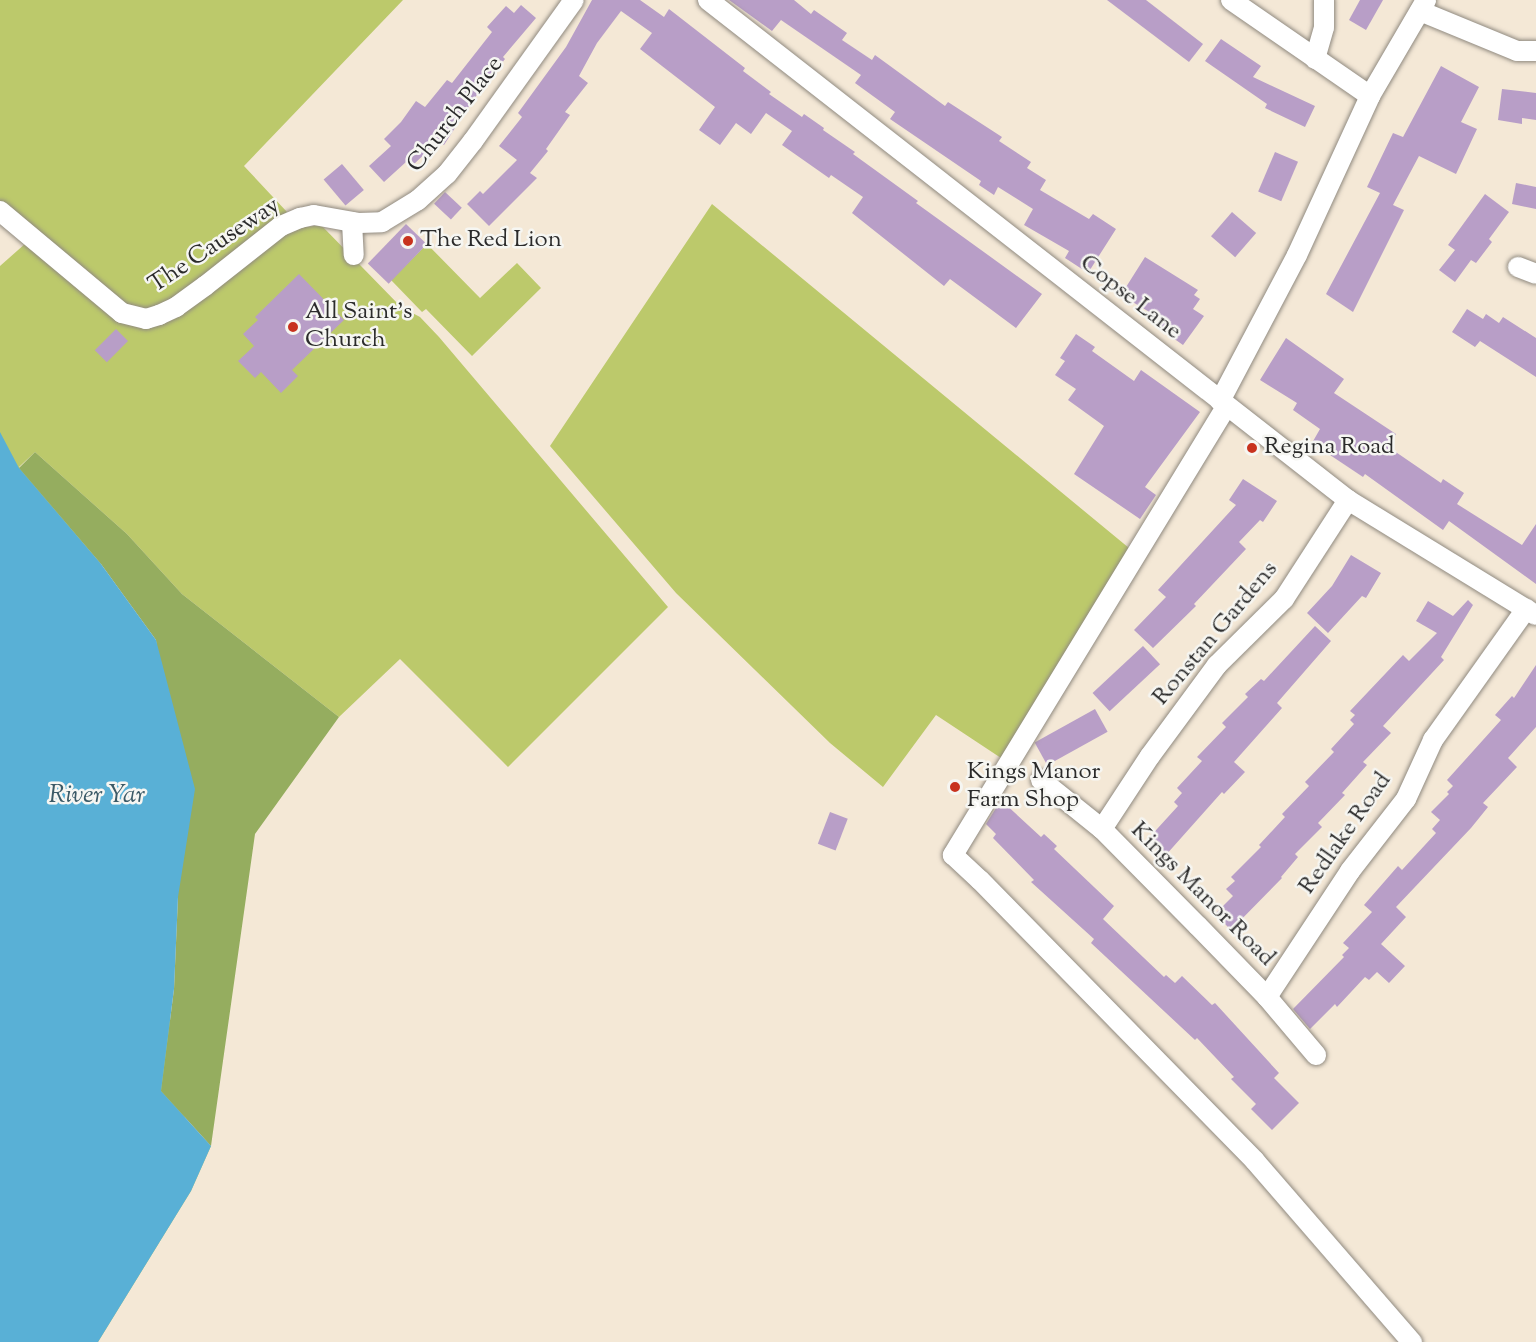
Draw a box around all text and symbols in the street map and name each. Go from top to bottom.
street label: Church Place [402,51,510,179]
street label: The Causeway [144,192,286,300]
place label: The Red Lion [420,227,562,255]
marker: The Red Lion [401,234,415,248]
street label: Copse Lane [1073,249,1187,347]
place label: All Saint's Church [305,299,412,355]
marker: All Saint's Church [286,320,300,334]
place label: Regina Road [1264,434,1395,462]
marker: Regina Road [1245,441,1259,455]
street label: Ronstan Gardens [1147,556,1285,712]
place label: Kings Manor Farm Shop [967,759,1101,815]
street label: Redlake Road [1294,768,1398,900]
water label: River Yar [49,780,145,812]
marker: Kings Manor Farm Shop [948,780,962,794]
street label: Kings Manor Road [1124,817,1280,973]

